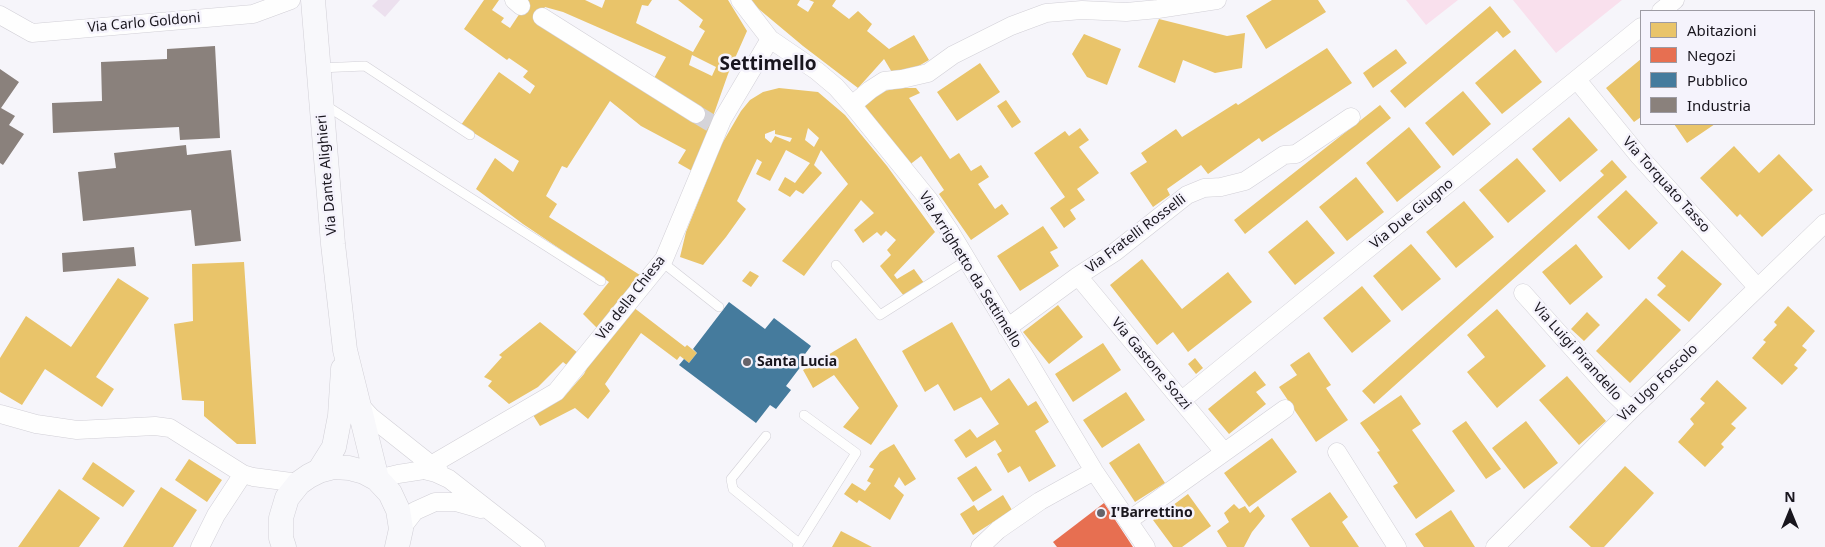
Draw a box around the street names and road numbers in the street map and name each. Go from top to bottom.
street label: Via Carlo Goldoni [87,10,201,36]
street label: Via Dante Alighieri [313,114,341,236]
street label: Via Torquato Tasso [1619,134,1713,236]
street label: Via Due Giugno [1367,175,1457,253]
street label: Via Arrighetto da Settimello [915,189,1025,351]
street label: Via Fratelli Rosselli [1083,191,1189,277]
street label: Via della Chiesa [593,253,669,343]
street label: Via Luigi Pirandello [1529,300,1625,404]
street label: Via Gastone Sozzi [1108,315,1194,413]
street label: Via Ugo Foscolo [1615,341,1701,425]

